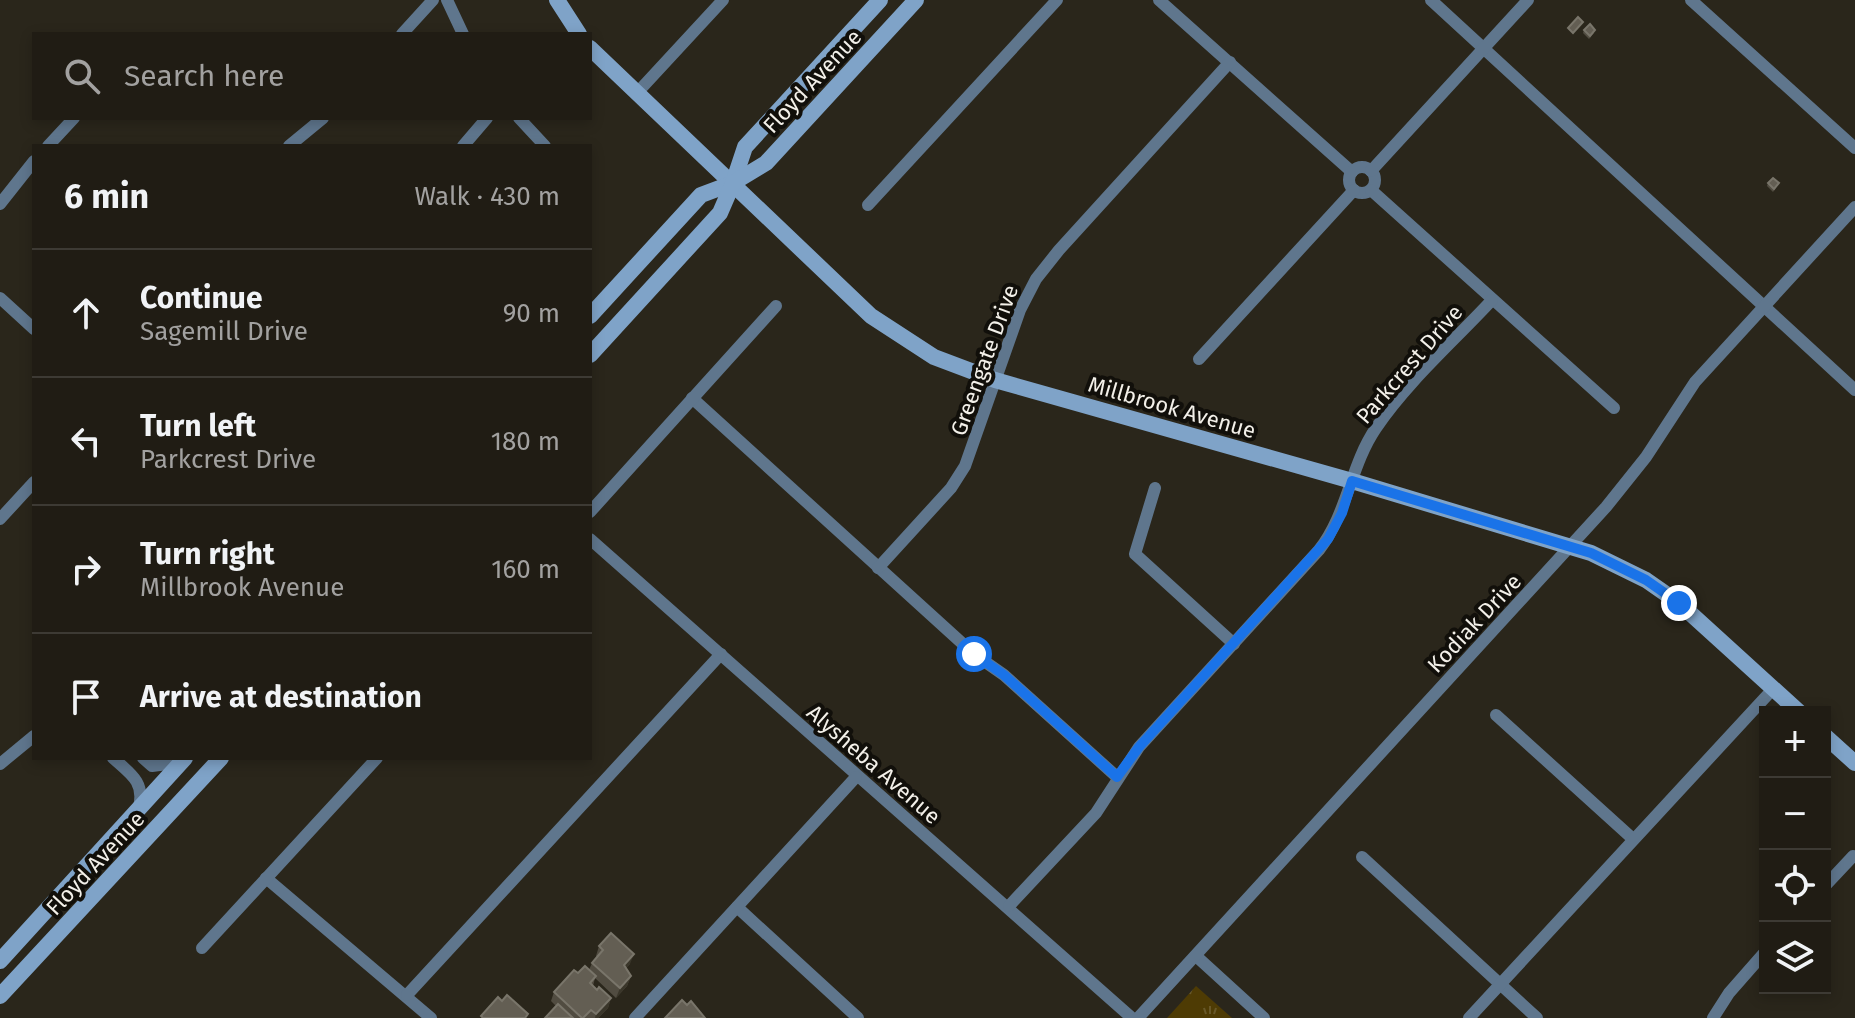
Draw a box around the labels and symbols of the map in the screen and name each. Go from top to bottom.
street label: Floyd Avenue [757,24,867,139]
street label: Greengate Drive [945,281,1024,439]
street label: Parkcrest Drive [1350,299,1468,429]
street label: Millbrook Avenue [1085,371,1259,444]
street label: Kodiak Drive [1422,568,1527,678]
route end [1661,585,1697,621]
route start [956,636,992,672]
street label: Alysheba Avenue [801,699,946,830]
street label: Floyd Avenue [40,806,150,921]

